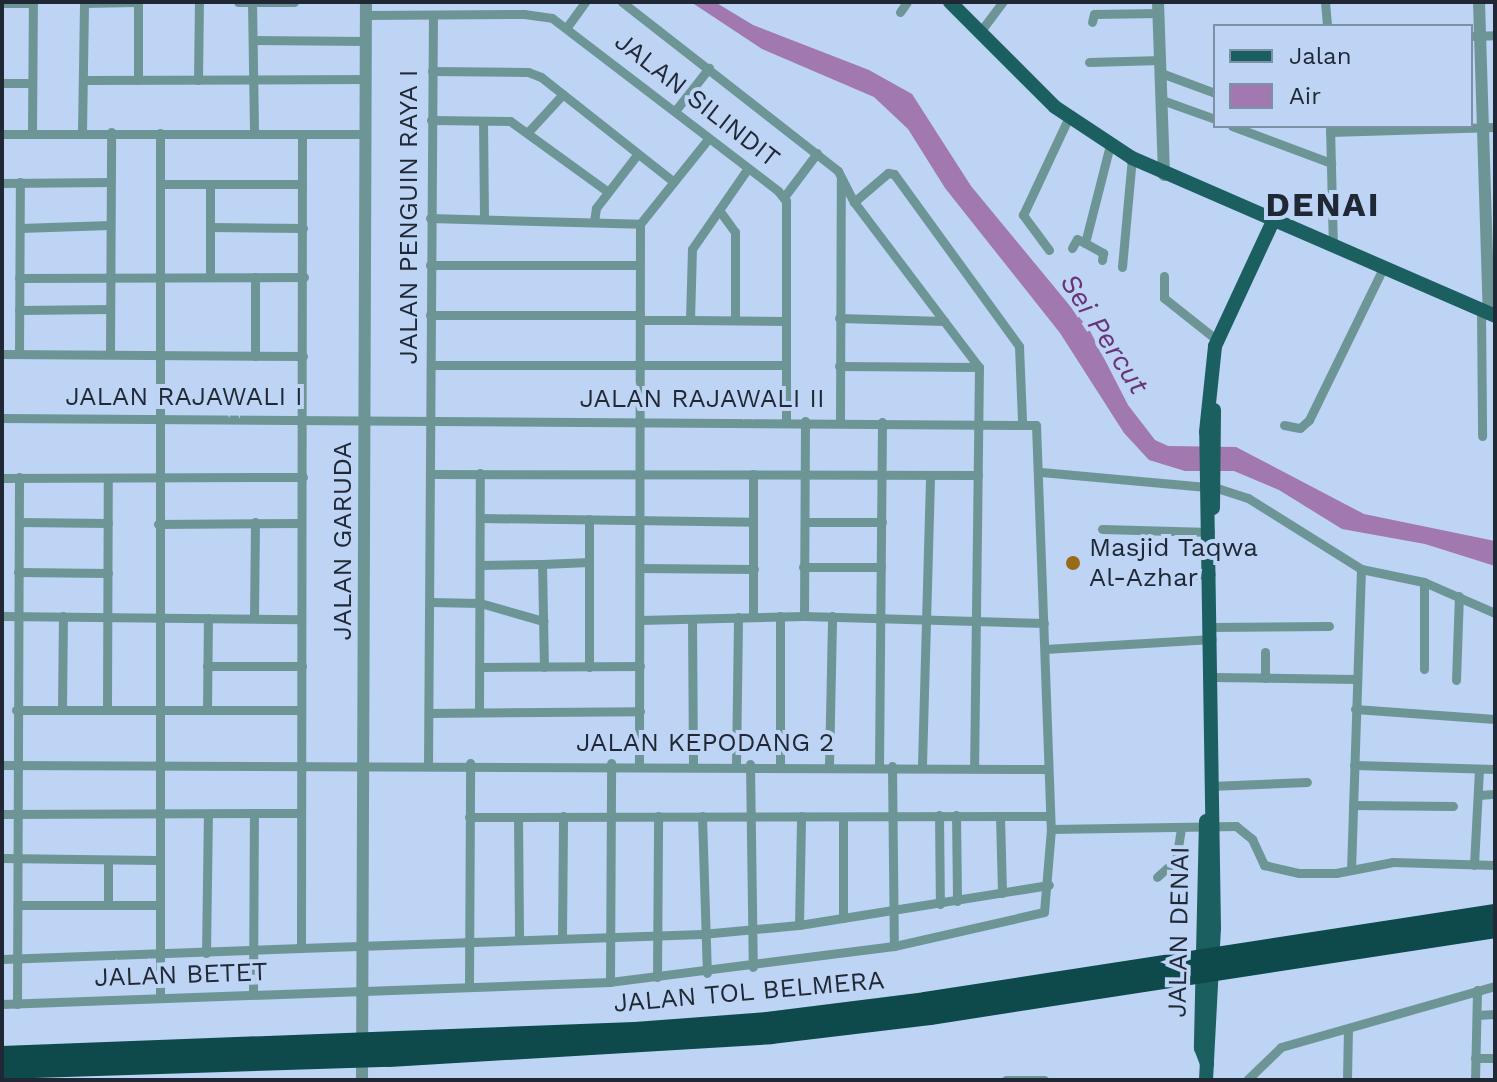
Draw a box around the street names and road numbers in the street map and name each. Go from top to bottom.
street label: JALAN SILINDIT [608,26,786,174]
street label: JALAN PENGUIN RAYA I [393,69,425,365]
street label: JALAN RAJAWALI I [65,381,303,413]
street label: JALAN RAJAWALI II [579,383,825,415]
street label: JALAN GARUDA [327,442,359,640]
street label: JALAN KEPODANG 2 [576,727,834,759]
street label: JALAN DENAI [1162,846,1196,1018]
street label: JALAN BETET [94,956,268,994]
street label: JALAN TOL BELMERA [612,965,886,1019]

